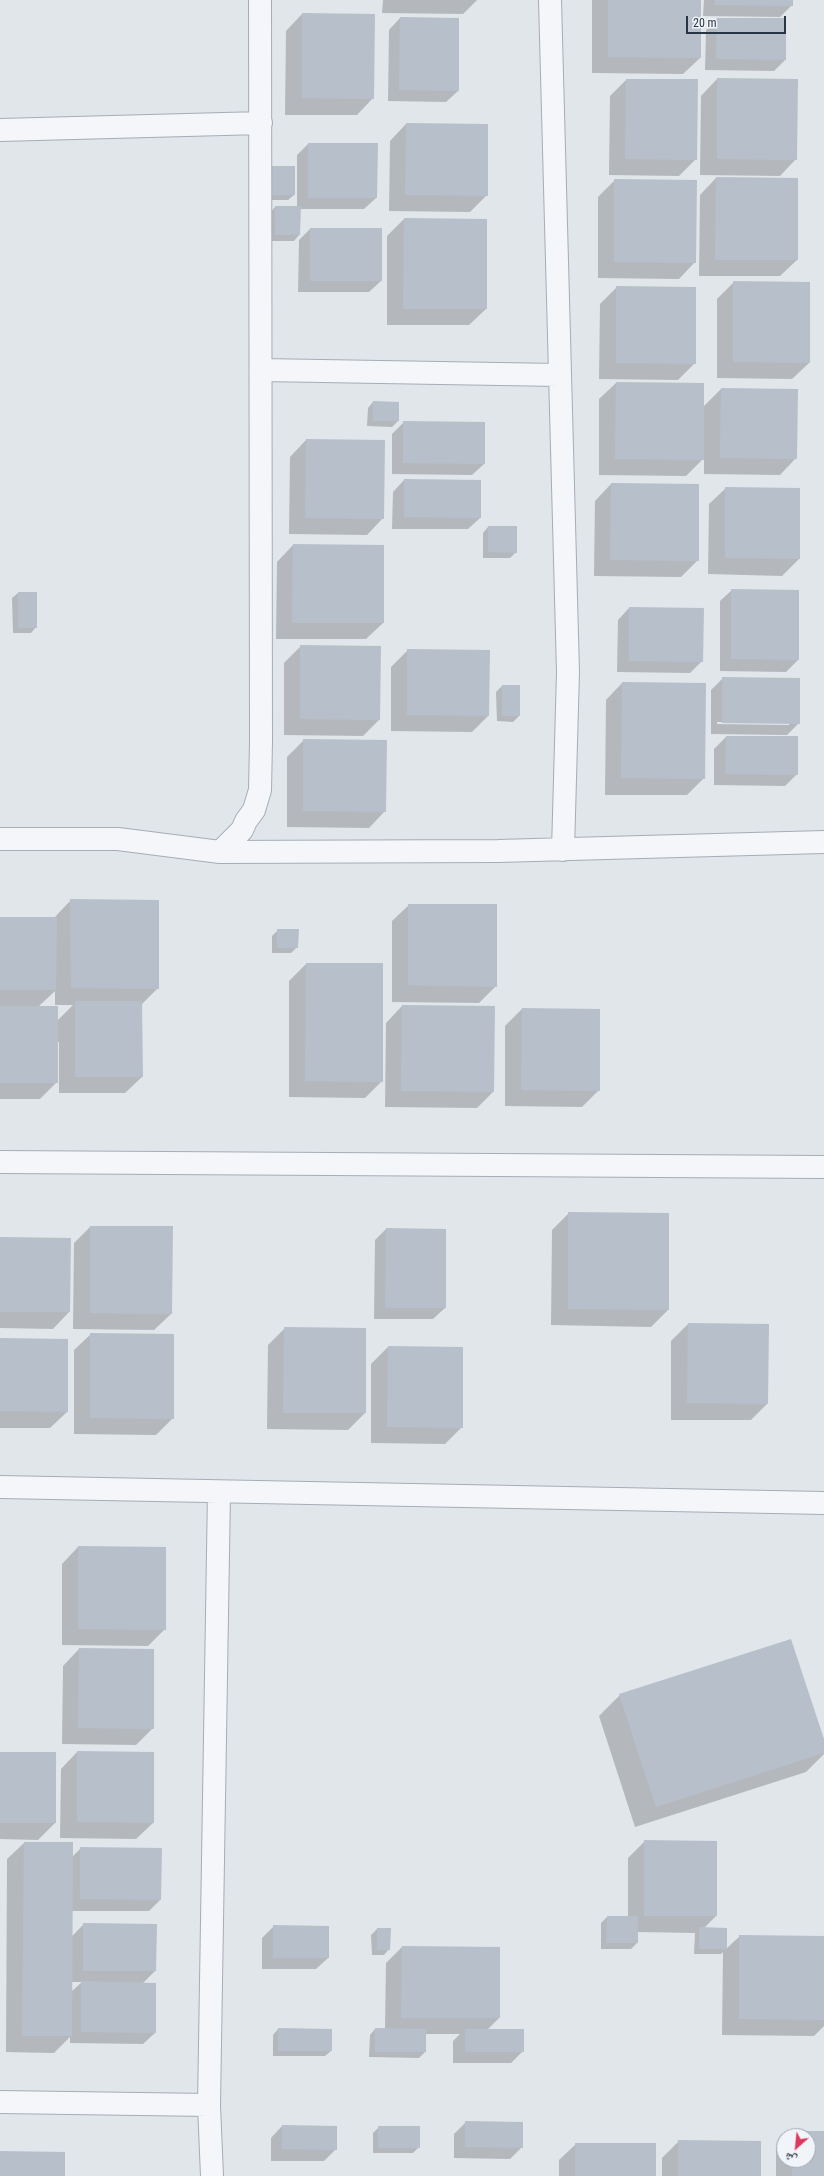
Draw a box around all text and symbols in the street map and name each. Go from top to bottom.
scale bar [688,8,788,34]
text: 20 m [693,16,717,30]
north arrow [776,2128,816,2168]
text: ش [783,2150,799,2167]

